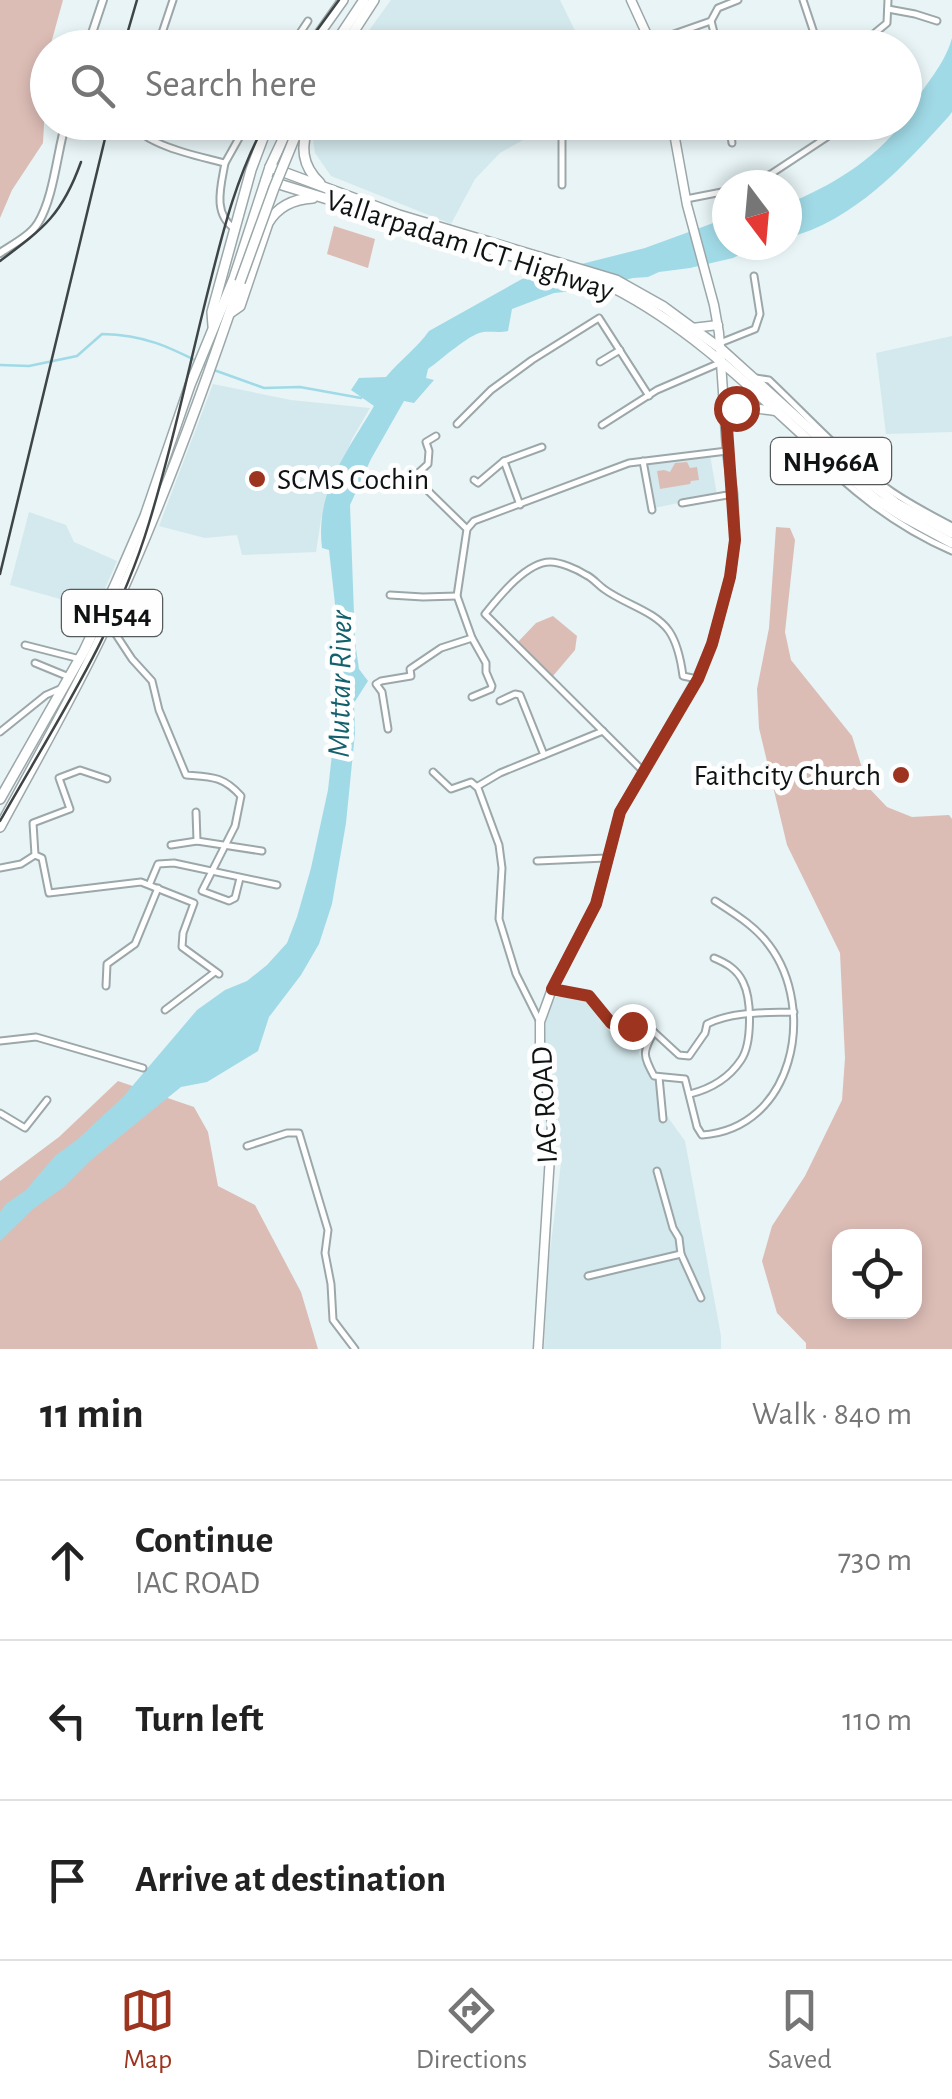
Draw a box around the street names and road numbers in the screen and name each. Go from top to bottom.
street label: Vallarpadam ICT Highway [322,185,617,307]
road number: NH966A [771,438,891,484]
road number: NH544 [62,590,162,636]
street label: IAC ROAD [527,1046,563,1164]

